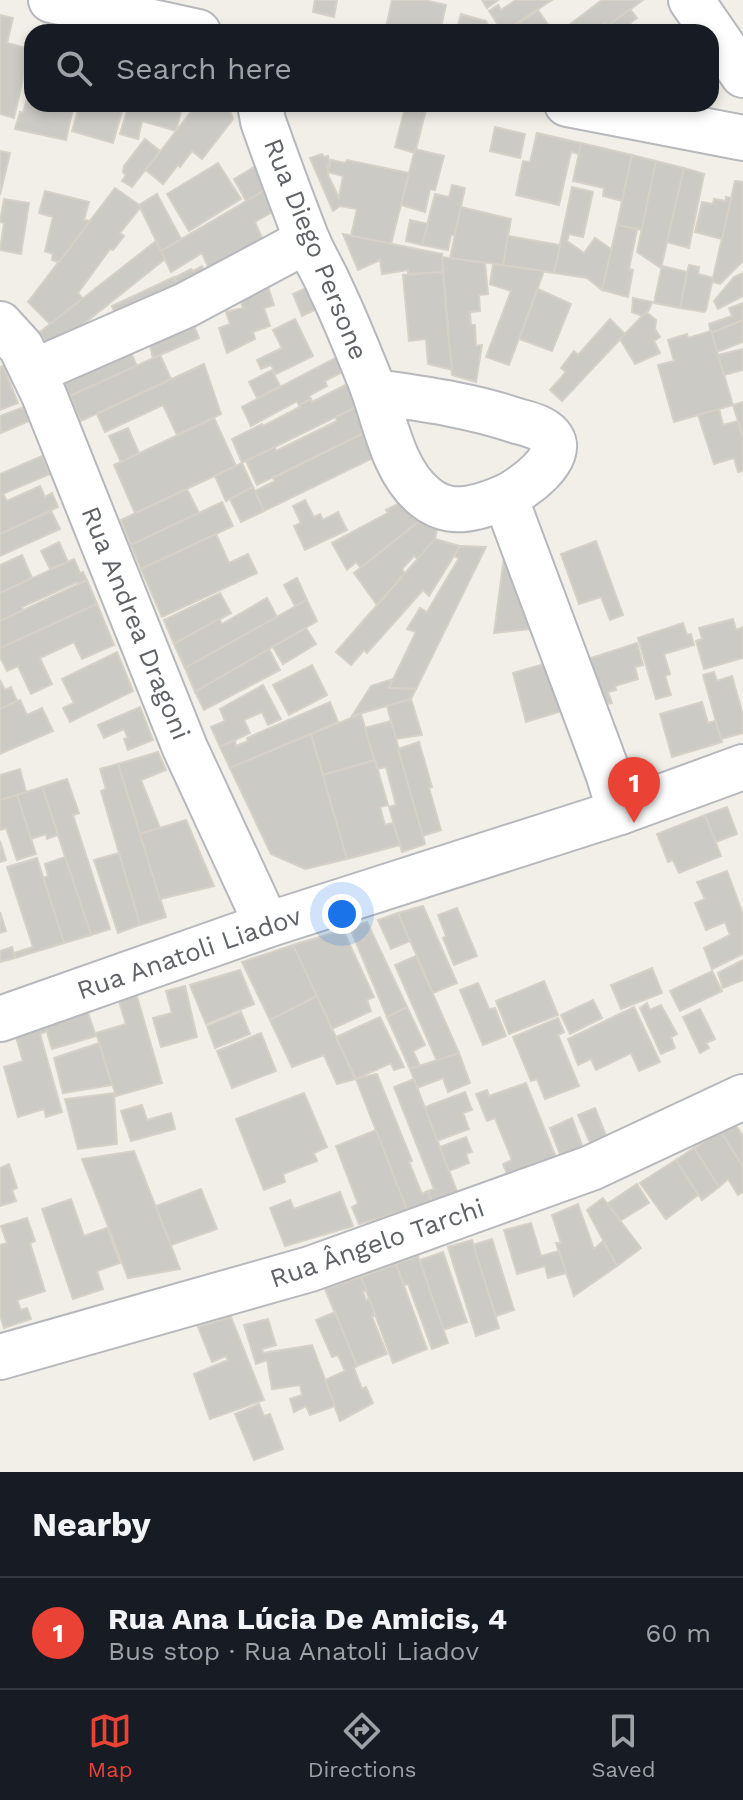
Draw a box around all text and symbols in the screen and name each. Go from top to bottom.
search box [24,24,719,112]
icon: search [52,46,96,90]
text: Search here [116,51,292,86]
street label: Rua Diego Persone [258,134,374,364]
street label: Rua Andrea Dragoni [76,502,196,744]
pin: 1 [608,757,660,823]
your location [322,894,362,934]
street label: Rua Anatoli Liadov [73,900,306,1005]
street label: Rua Ângelo Tarchi [266,1192,488,1294]
text: Nearby [32,1504,151,1544]
text: Rua Ana Lúcia De Amicis, 4 [108,1601,507,1636]
text: 1 [52,1618,64,1648]
text: 60 m [645,1618,711,1648]
text: Bus stop · Rua Anatoli Liadov [108,1636,479,1666]
tab: Map [88,1709,132,1782]
tab: Directions [308,1709,416,1782]
tab: Saved [592,1709,655,1782]

